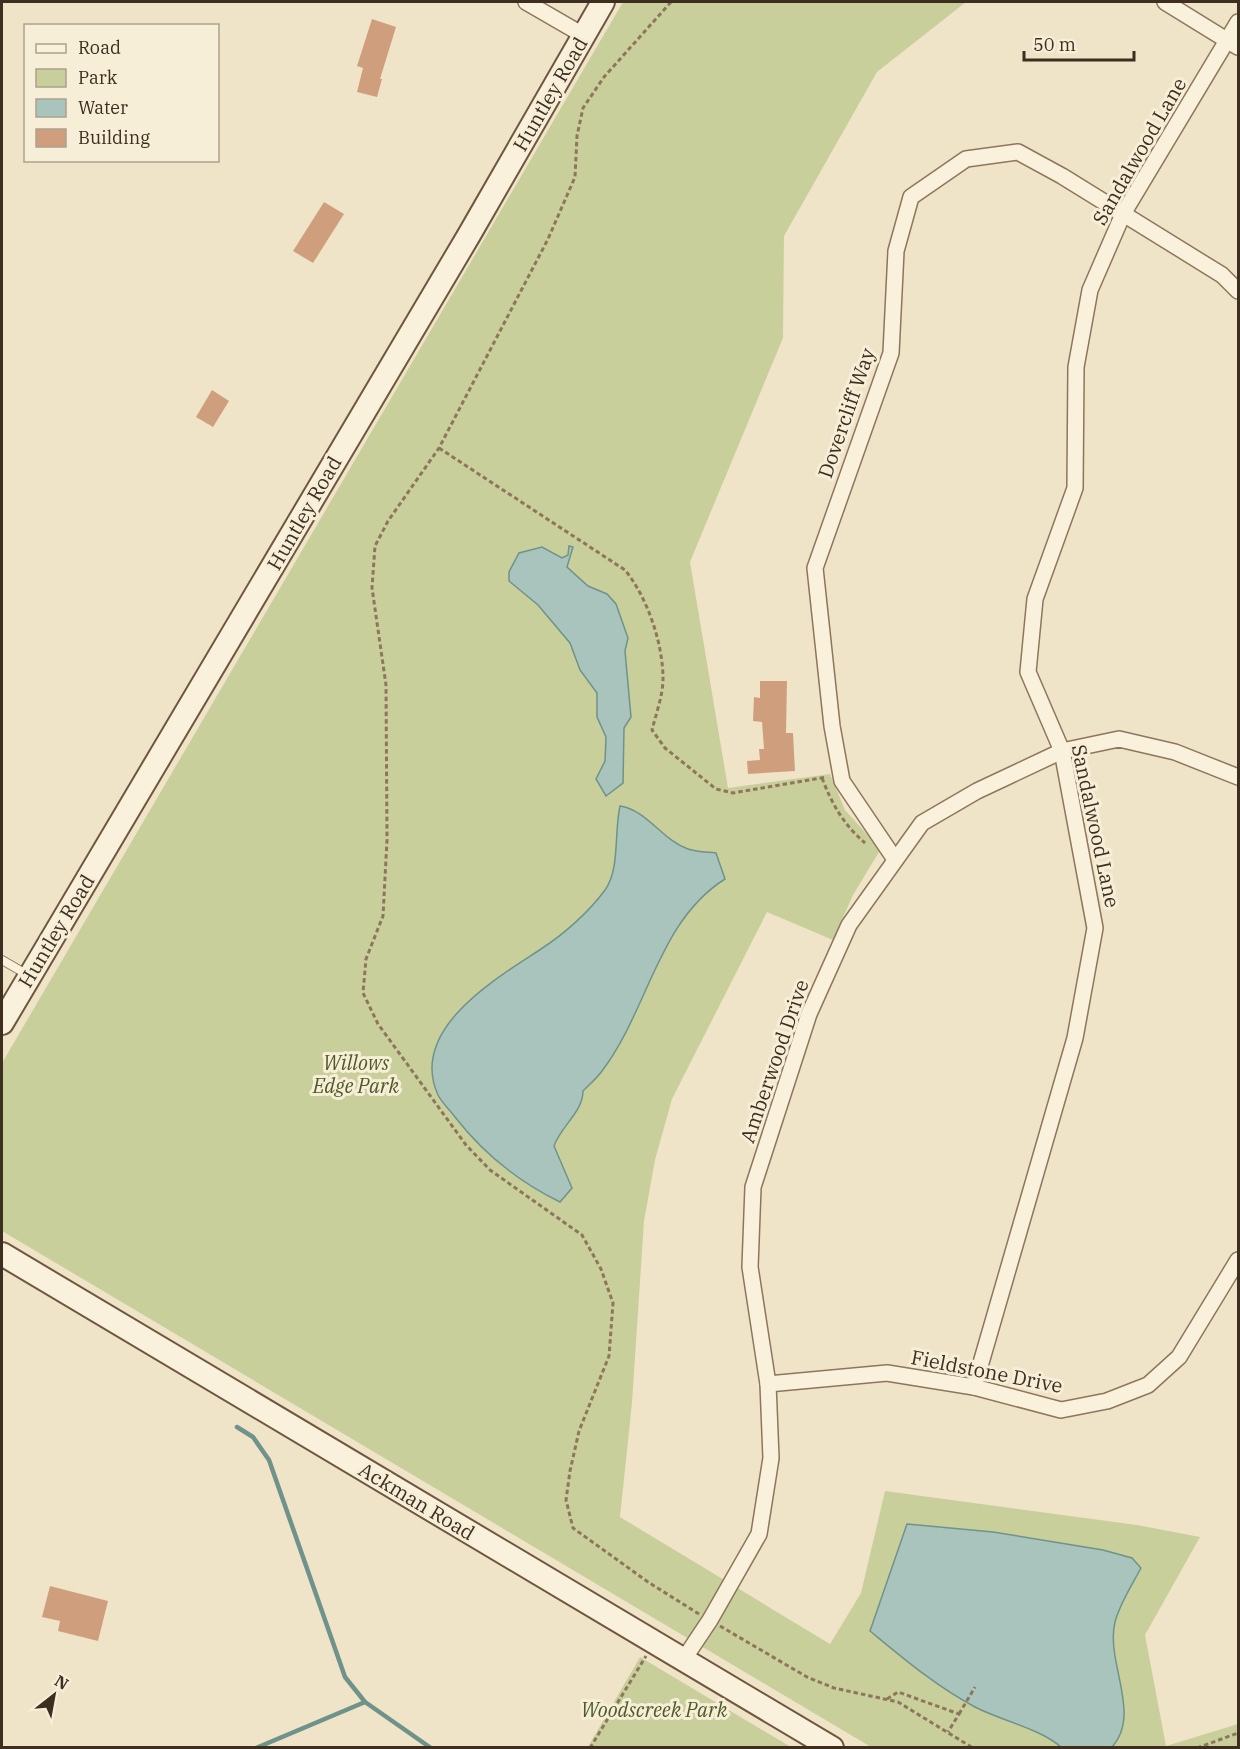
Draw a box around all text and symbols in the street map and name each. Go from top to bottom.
legend [24,24,219,162]
scale bar [1024,24,1134,62]
street label: Huntley Road [506,32,594,156]
text: 50 m [1033,33,1076,56]
text: Road [78,36,121,59]
text: Park [78,66,118,89]
street label: Sandalwood Lane [1086,72,1192,230]
text: Water [78,96,128,119]
text: Building [78,126,150,149]
street label: Dovercliff Way [811,344,881,482]
street label: Huntley Road [260,451,348,575]
street label: Sandalwood Lane [1066,742,1126,910]
street label: Huntley Road [12,869,100,993]
street label: Amberwood Drive [733,976,815,1146]
park label: Willows Edge Park [312,1049,400,1099]
street label: Fieldstone Drive [909,1343,1065,1399]
street label: Ackman Road [354,1456,480,1546]
north arrow [24,1665,84,1725]
text: N [51,1670,72,1694]
park label: Woodscreek Park [581,1696,728,1723]

